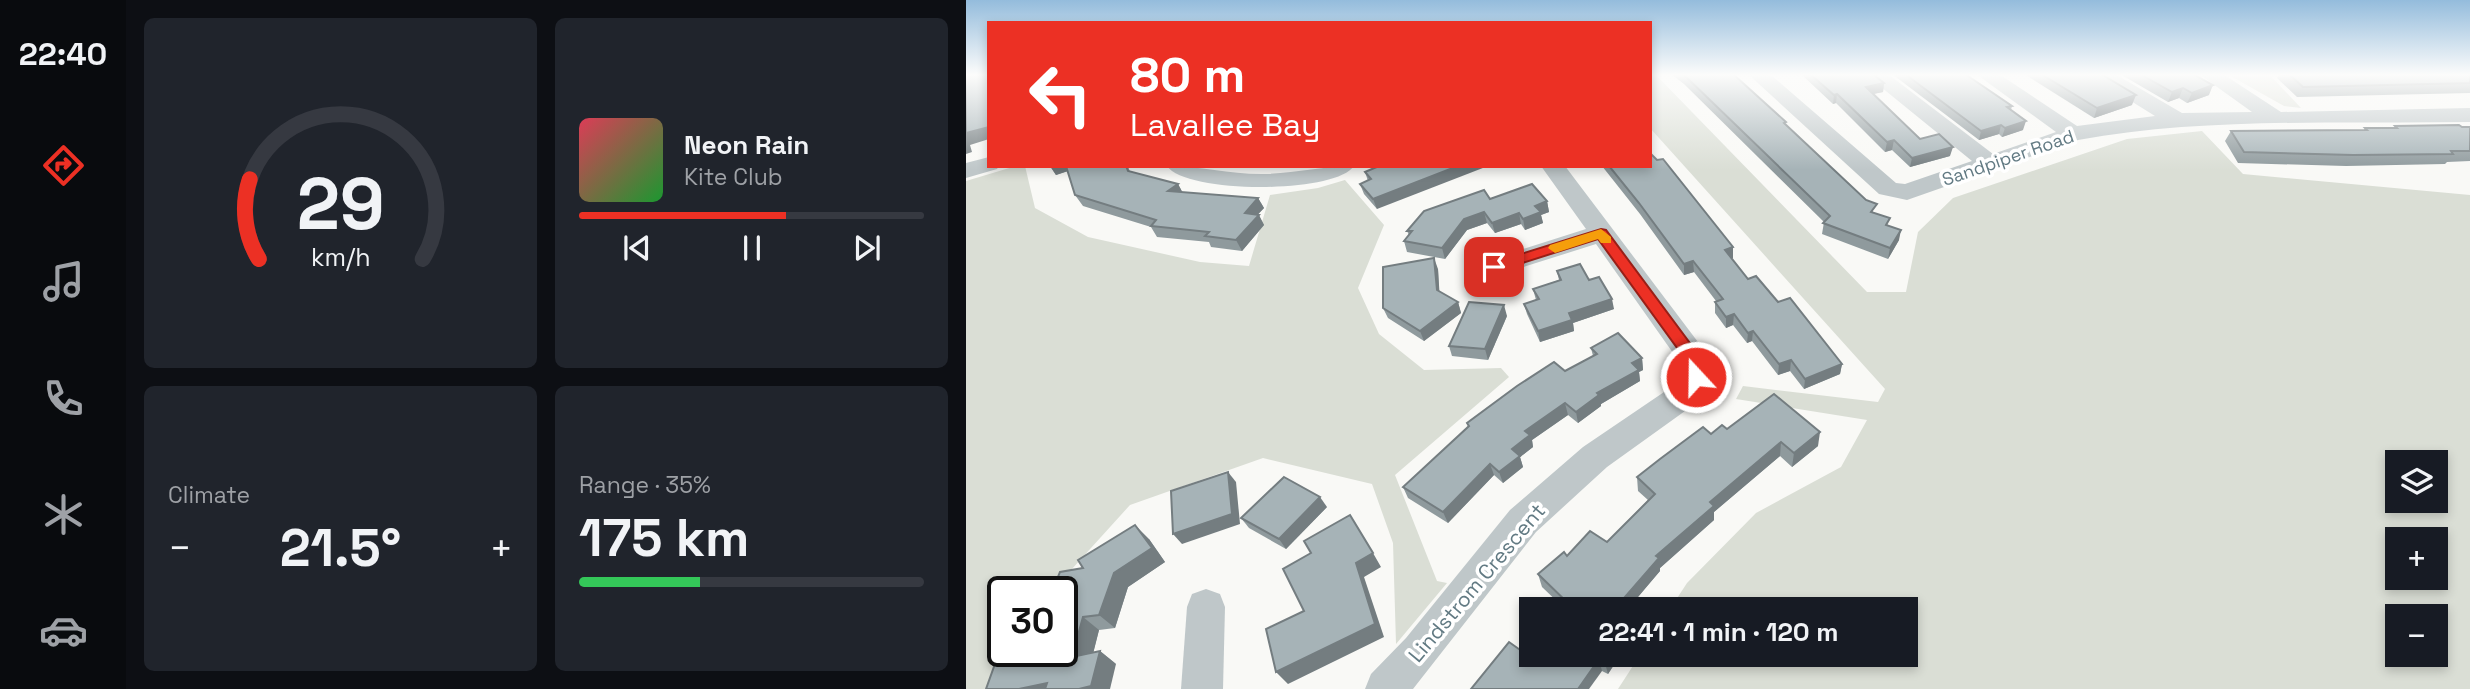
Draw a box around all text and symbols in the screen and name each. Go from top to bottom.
text: 22:40 [19,34,107,74]
text: 80 m [1130,44,1245,106]
icon: left [1015,49,1106,140]
text: Lavallee Bay [1130,105,1321,145]
street label: Sandpiper Road [1939,124,2077,191]
text: Neon Rain [684,128,809,162]
icon: directions [39,141,88,190]
text: 29 [297,157,384,250]
text: Kite Club [684,162,783,192]
icon: previous [618,229,656,267]
icon: pause [733,229,771,267]
icon: next [848,229,886,267]
pin [1464,237,1524,297]
text: km/h [311,241,370,273]
icon: arrive [1475,248,1513,286]
icon: music [39,257,88,306]
position arrow [1659,340,1733,414]
icon: phone [39,374,88,423]
map controls [2385,450,2448,667]
button: layers [2385,450,2448,513]
text: Range · 35% [579,470,711,500]
text: Climate [168,480,250,510]
icon: climate [39,490,88,539]
street label: Lindstrom Crescent [1402,498,1551,668]
text: 175 km [579,505,749,571]
text: 21.5° [280,515,401,581]
text: − [168,524,192,572]
text: + [489,524,513,572]
button: + [2385,527,2448,590]
speed limit sign: 30 [987,576,1078,667]
button: − [2385,604,2448,667]
icon: car [39,606,88,655]
text: 22:41 · 1 min · 120 m [1598,615,1839,649]

